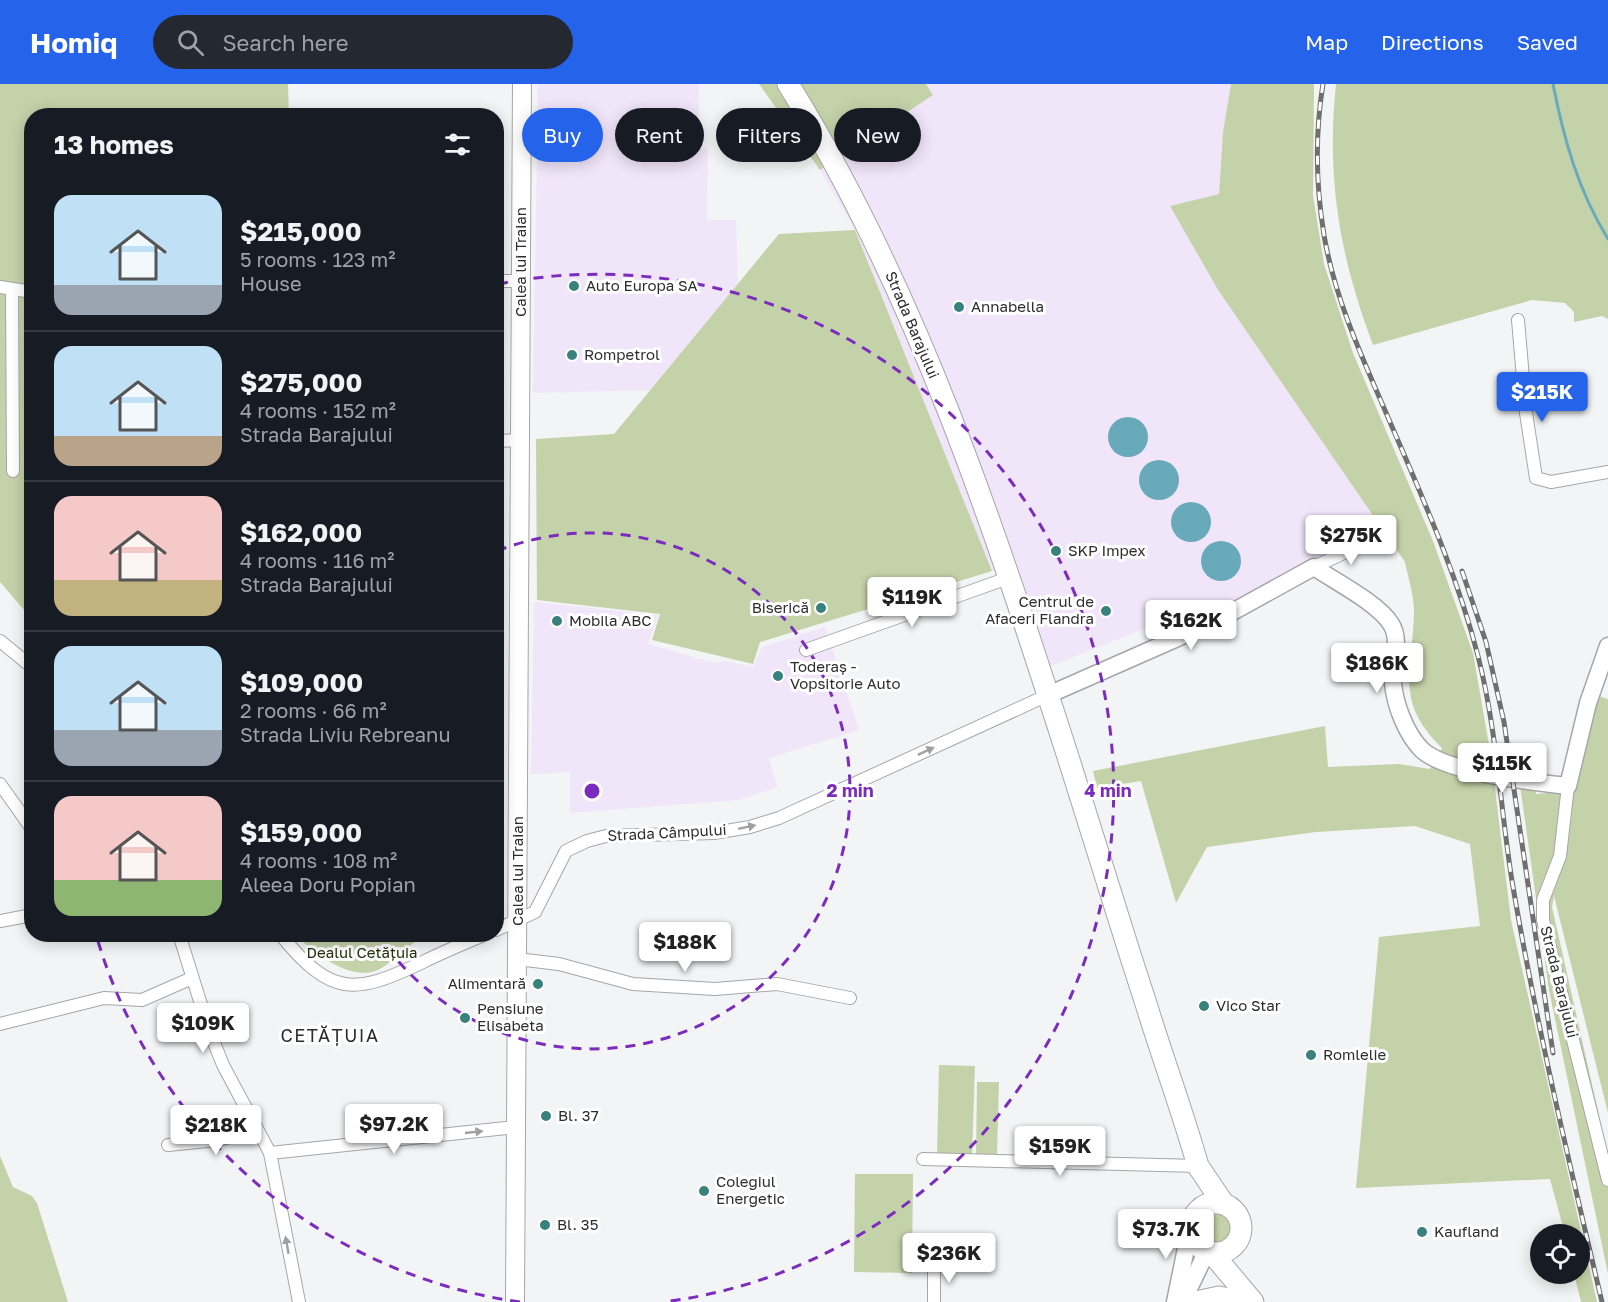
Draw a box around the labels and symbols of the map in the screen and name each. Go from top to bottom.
street label: Calea lui Traian [511,207,529,317]
street label: Strada Barajului [882,268,944,381]
place label: Auto Europa SA [586,276,697,294]
marker: Auto Europa SA [567,279,581,293]
place label: Annabella [971,297,1044,315]
marker: Annabella [952,300,966,314]
place label: Rompetrol [584,345,660,363]
marker: Rompetrol [565,348,579,362]
pin: $215K [1500,372,1584,423]
pin: $275K [1309,515,1393,566]
place label: SKP Impex [1068,541,1145,559]
marker: SKP Impex [1049,544,1063,558]
pin: $119K [870,577,954,628]
place label: Centrul de Afaceri Flandra [985,592,1094,627]
place label: Biserică [752,598,809,616]
pin: $162K [1149,600,1233,651]
marker: Biserică [814,601,828,615]
marker: Centrul de Afaceri Flandra [1099,604,1113,618]
place label: Mobila ABC [569,611,651,629]
marker: Mobila ABC [550,614,564,628]
pin: $186K [1335,643,1419,694]
place label: Toderaș - Vopsitorie Auto [790,657,901,692]
marker: Toderaș - Vopsitorie Auto [771,669,785,683]
pin: $115K [1460,743,1544,794]
one-way arrow [917,746,934,755]
text: 2 min [826,779,874,801]
text: 4 min [1084,779,1132,801]
centre of rings [582,781,602,801]
street label: Calea lui Traian [508,816,526,926]
street label: Strada Câmpului [607,820,727,844]
one-way arrow [737,822,756,831]
pin: $188K [643,922,727,973]
street label: Strada Barajului [1537,924,1583,1040]
park label: Dealul Cetățuia [306,943,418,961]
place label: Alimentară [448,974,526,992]
marker: Alimentară [531,977,545,991]
place label: Vico Star [1216,996,1281,1014]
place label: Pensiune Elisabeta [477,999,544,1034]
marker: Vico Star [1197,999,1211,1013]
pin: $109K [161,1003,245,1054]
marker: Pensiune Elisabeta [458,1011,472,1025]
district label: CETĂȚUIA [280,1024,380,1047]
place label: Romlelie [1323,1045,1386,1063]
marker: Romlelie [1304,1048,1318,1062]
pin: $97.2K [345,1104,443,1155]
pin: $218K [174,1105,258,1156]
place label: Bl. 37 [558,1106,599,1124]
marker: Bl. 37 [539,1109,553,1123]
pin: $159K [1018,1126,1102,1177]
one-way arrow [465,1127,484,1137]
place label: Colegiul Energetic [716,1172,785,1207]
marker: Colegiul Energetic [697,1184,711,1198]
pin: $73.7K [1117,1209,1215,1260]
place label: Bl. 35 [557,1215,598,1233]
marker: Bl. 35 [538,1218,552,1232]
place label: Kaufland [1434,1222,1499,1240]
marker: Kaufland [1415,1225,1429,1239]
pin: $236K [907,1233,991,1284]
one-way arrow [282,1235,291,1254]

